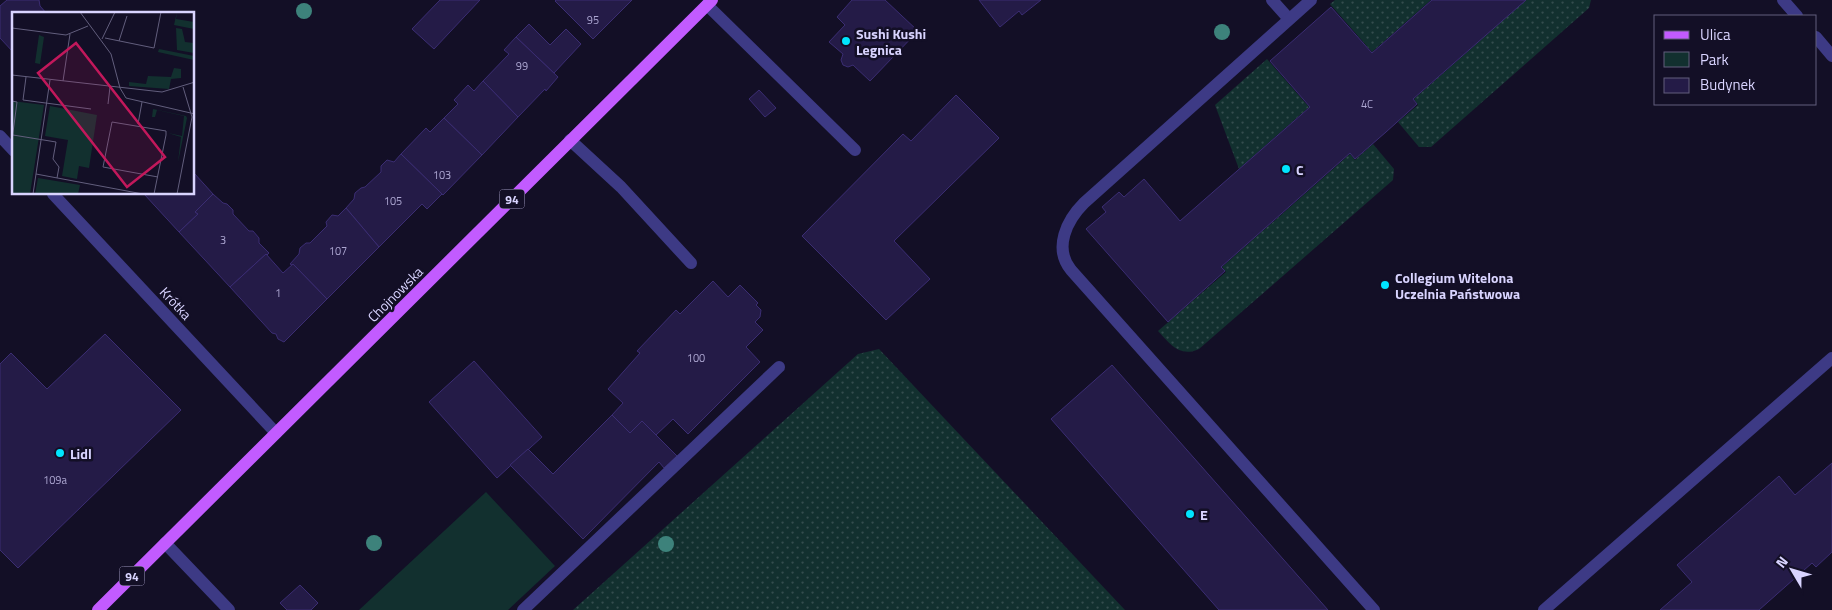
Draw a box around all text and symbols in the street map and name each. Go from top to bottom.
inset map [12,12,195,195]
house number: 95 [587,12,599,28]
legend [1654,15,1817,105]
place label: Sushi Kushi Legnica [856,23,926,60]
text: Ulica [1700,23,1731,46]
marker: Sushi Kushi Legnica [840,35,852,47]
text: Park [1700,48,1729,71]
house number: 99 [516,58,528,74]
text: Budynek [1700,73,1755,96]
house number: 4C [1361,96,1373,112]
place label: C [1296,159,1304,180]
marker: C [1280,163,1292,175]
house number: 103 [433,167,451,183]
road number: 94 [500,190,524,208]
house number: 105 [384,193,402,209]
house number: 3 [220,232,226,248]
house number: 107 [329,243,347,259]
street label: Chojnowska [362,261,428,327]
place label: Collegium Witelona Uczelnia Państwowa [1395,267,1520,304]
marker: Collegium Witelona Uczelnia Państwowa [1379,279,1391,291]
street label: Krótka [155,282,197,324]
house number: 1 [275,285,281,301]
house number: 100 [687,350,705,366]
place label: Lidl [70,443,92,464]
marker: Lidl [54,447,66,459]
house number: 109a [43,472,67,488]
place label: E [1200,504,1208,525]
marker: E [1184,508,1196,520]
north arrow [1767,545,1817,595]
text: N [1770,551,1793,572]
road number: 94 [120,566,144,586]

